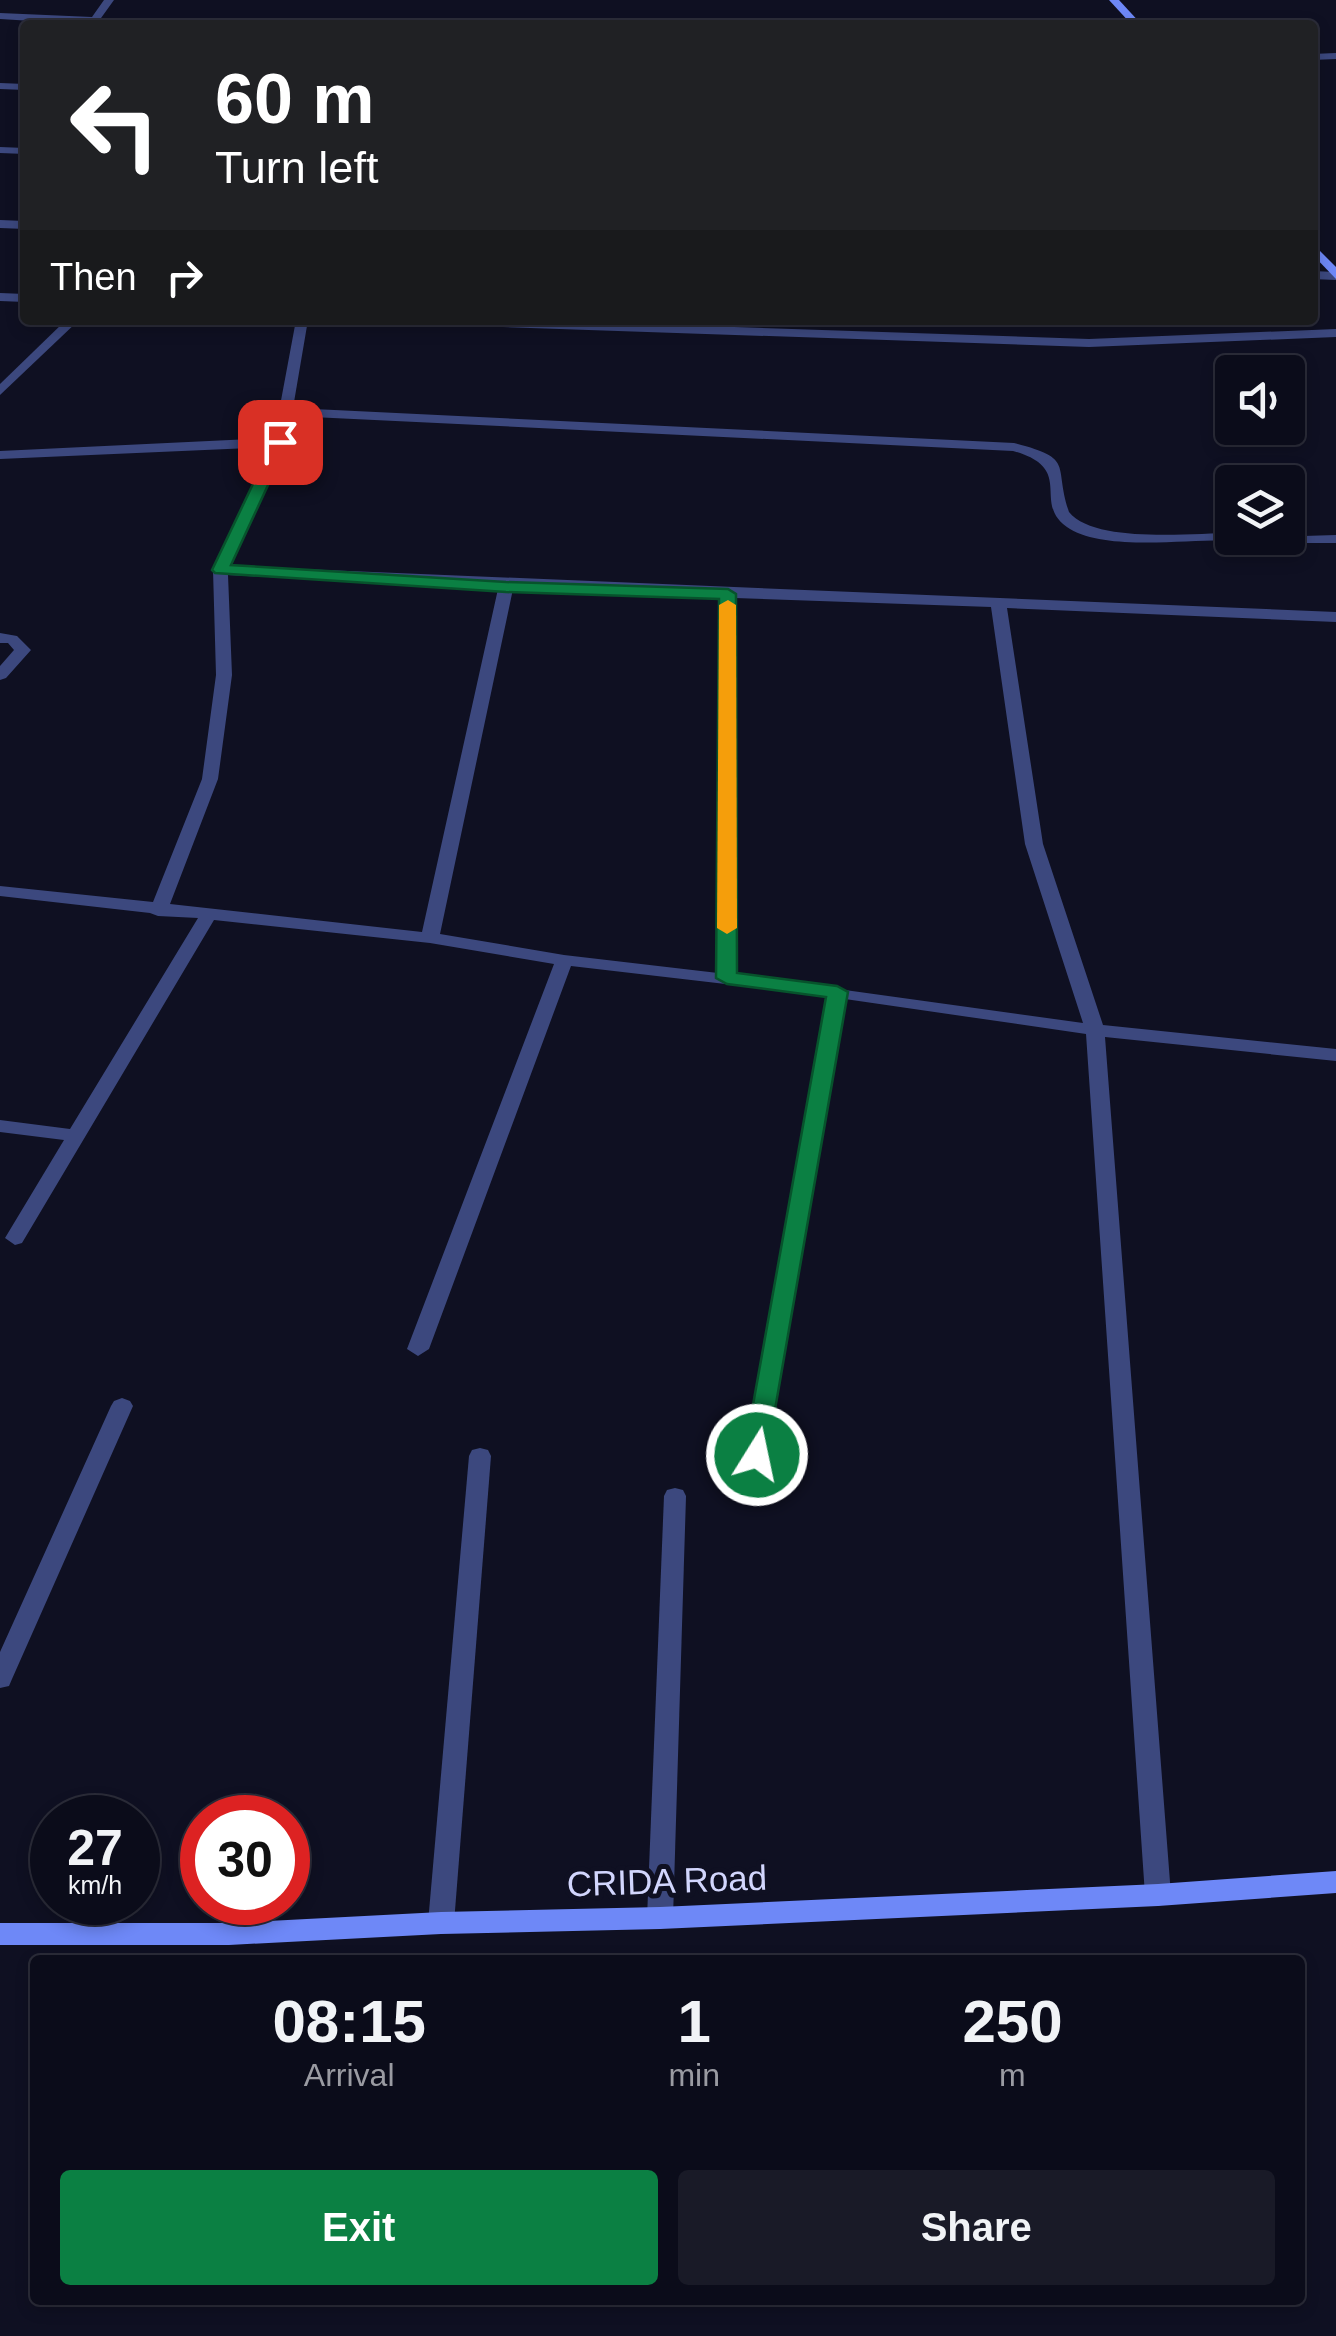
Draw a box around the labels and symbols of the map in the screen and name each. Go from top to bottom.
pin [238,400,323,485]
position arrow [705,1403,809,1507]
speed limit sign: 30 [180,1795,310,1925]
street label: CRIDA Road [566,1858,768,1903]

